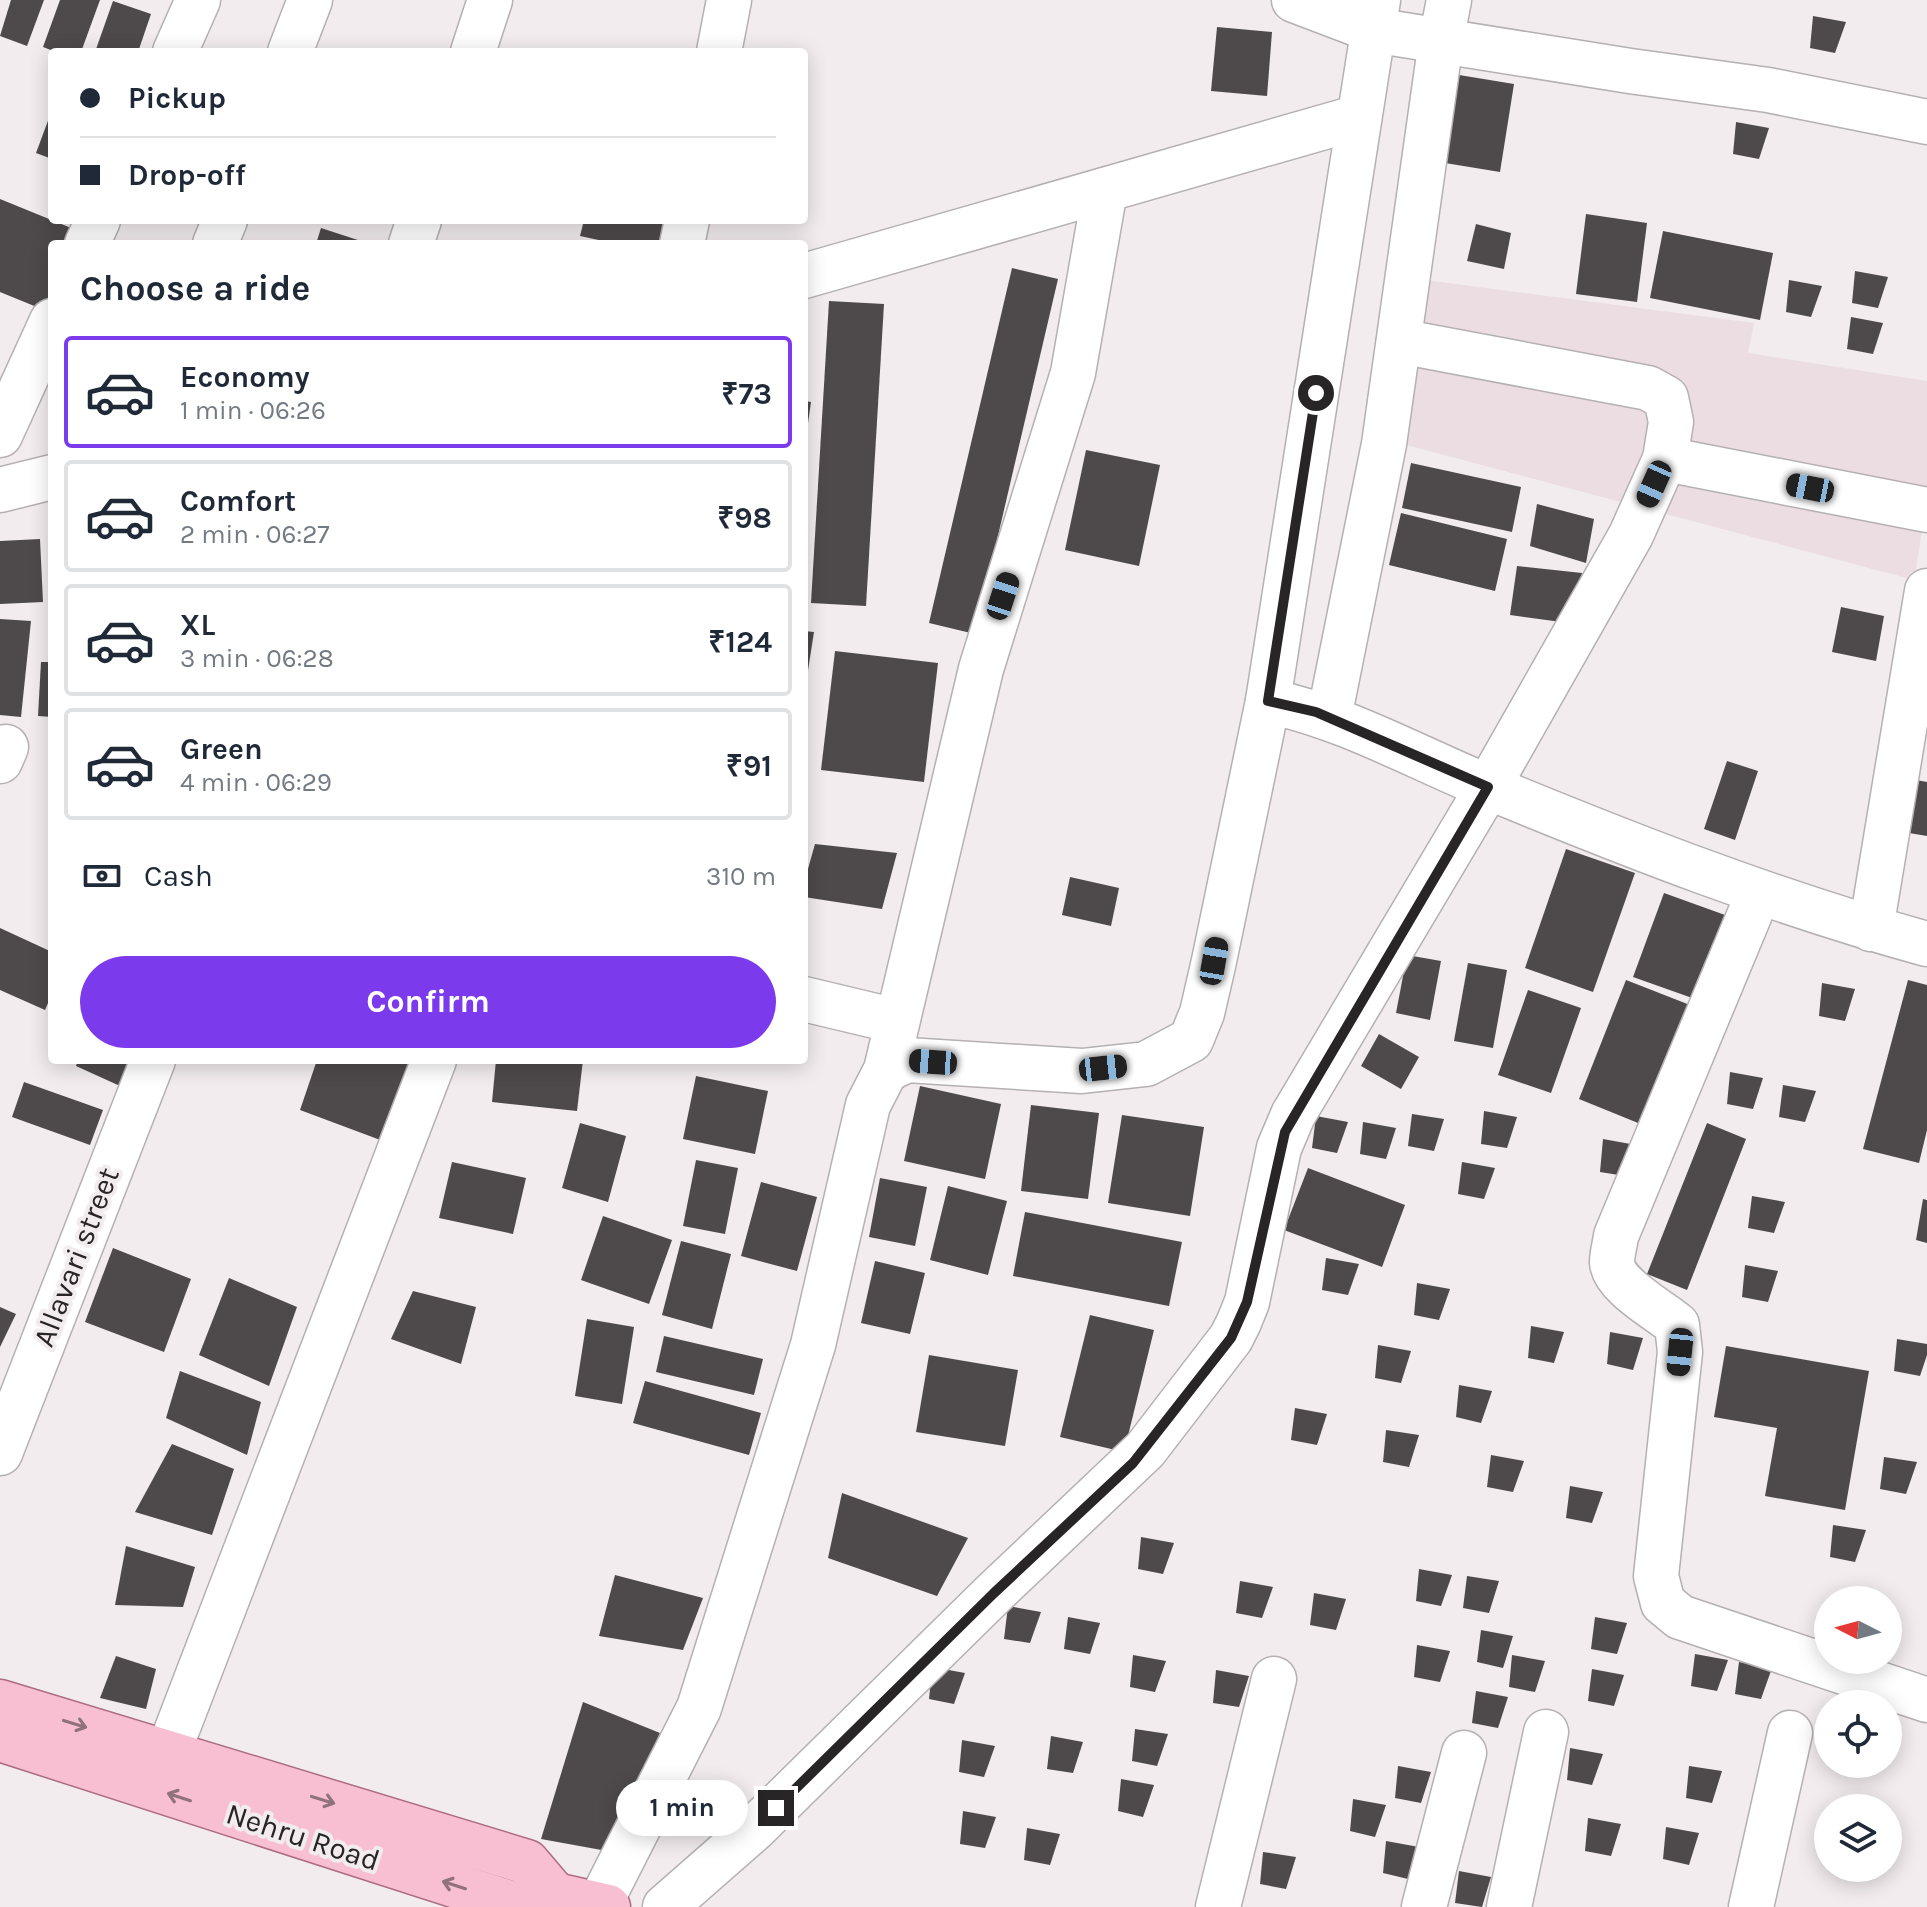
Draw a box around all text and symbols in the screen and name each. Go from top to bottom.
text: Pickup [128,80,226,116]
text: Drop-off [128,157,246,193]
text: Choose a ride [80,267,310,309]
icon: car [84,356,156,428]
text: Economy [180,359,310,395]
route start [1298,375,1334,411]
text: ₹73 [721,376,772,412]
text: 1 min · 06:26 [180,395,326,426]
car [1633,457,1675,511]
car [1784,472,1836,504]
icon: car [84,480,156,552]
text: Comfort [180,483,296,519]
text: ₹98 [717,500,772,536]
text: 2 min · 06:27 [180,519,330,550]
car [984,569,1022,623]
icon: car [84,604,156,676]
text: XL [180,607,215,643]
text: ₹124 [708,624,772,660]
text: 3 min · 06:28 [180,643,334,674]
icon: car [84,728,156,800]
text: Green [180,731,263,767]
text: ₹91 [726,748,772,784]
text: 4 min · 06:29 [180,767,332,798]
icon: cash [80,854,124,898]
text: Cash [144,858,213,894]
text: 310 m [706,861,776,892]
car [1198,935,1230,987]
button: Confirm [80,956,776,1048]
car [908,1048,958,1076]
car [1078,1054,1128,1082]
street label: Allavari street [25,1162,127,1352]
car [1666,1327,1694,1377]
north arrow [1814,1586,1902,1674]
map controls [1814,1586,1902,1882]
button: locate [1814,1690,1902,1778]
one-way arrow [61,1717,87,1732]
callout: 1 min [616,1780,748,1836]
one-way arrow [167,1789,193,1804]
route end [758,1790,794,1826]
text: 1 min [649,1792,715,1823]
one-way arrow [310,1793,336,1808]
button: layers [1814,1794,1902,1882]
street label: Nehru Road [222,1795,384,1879]
one-way arrow [441,1877,467,1892]

